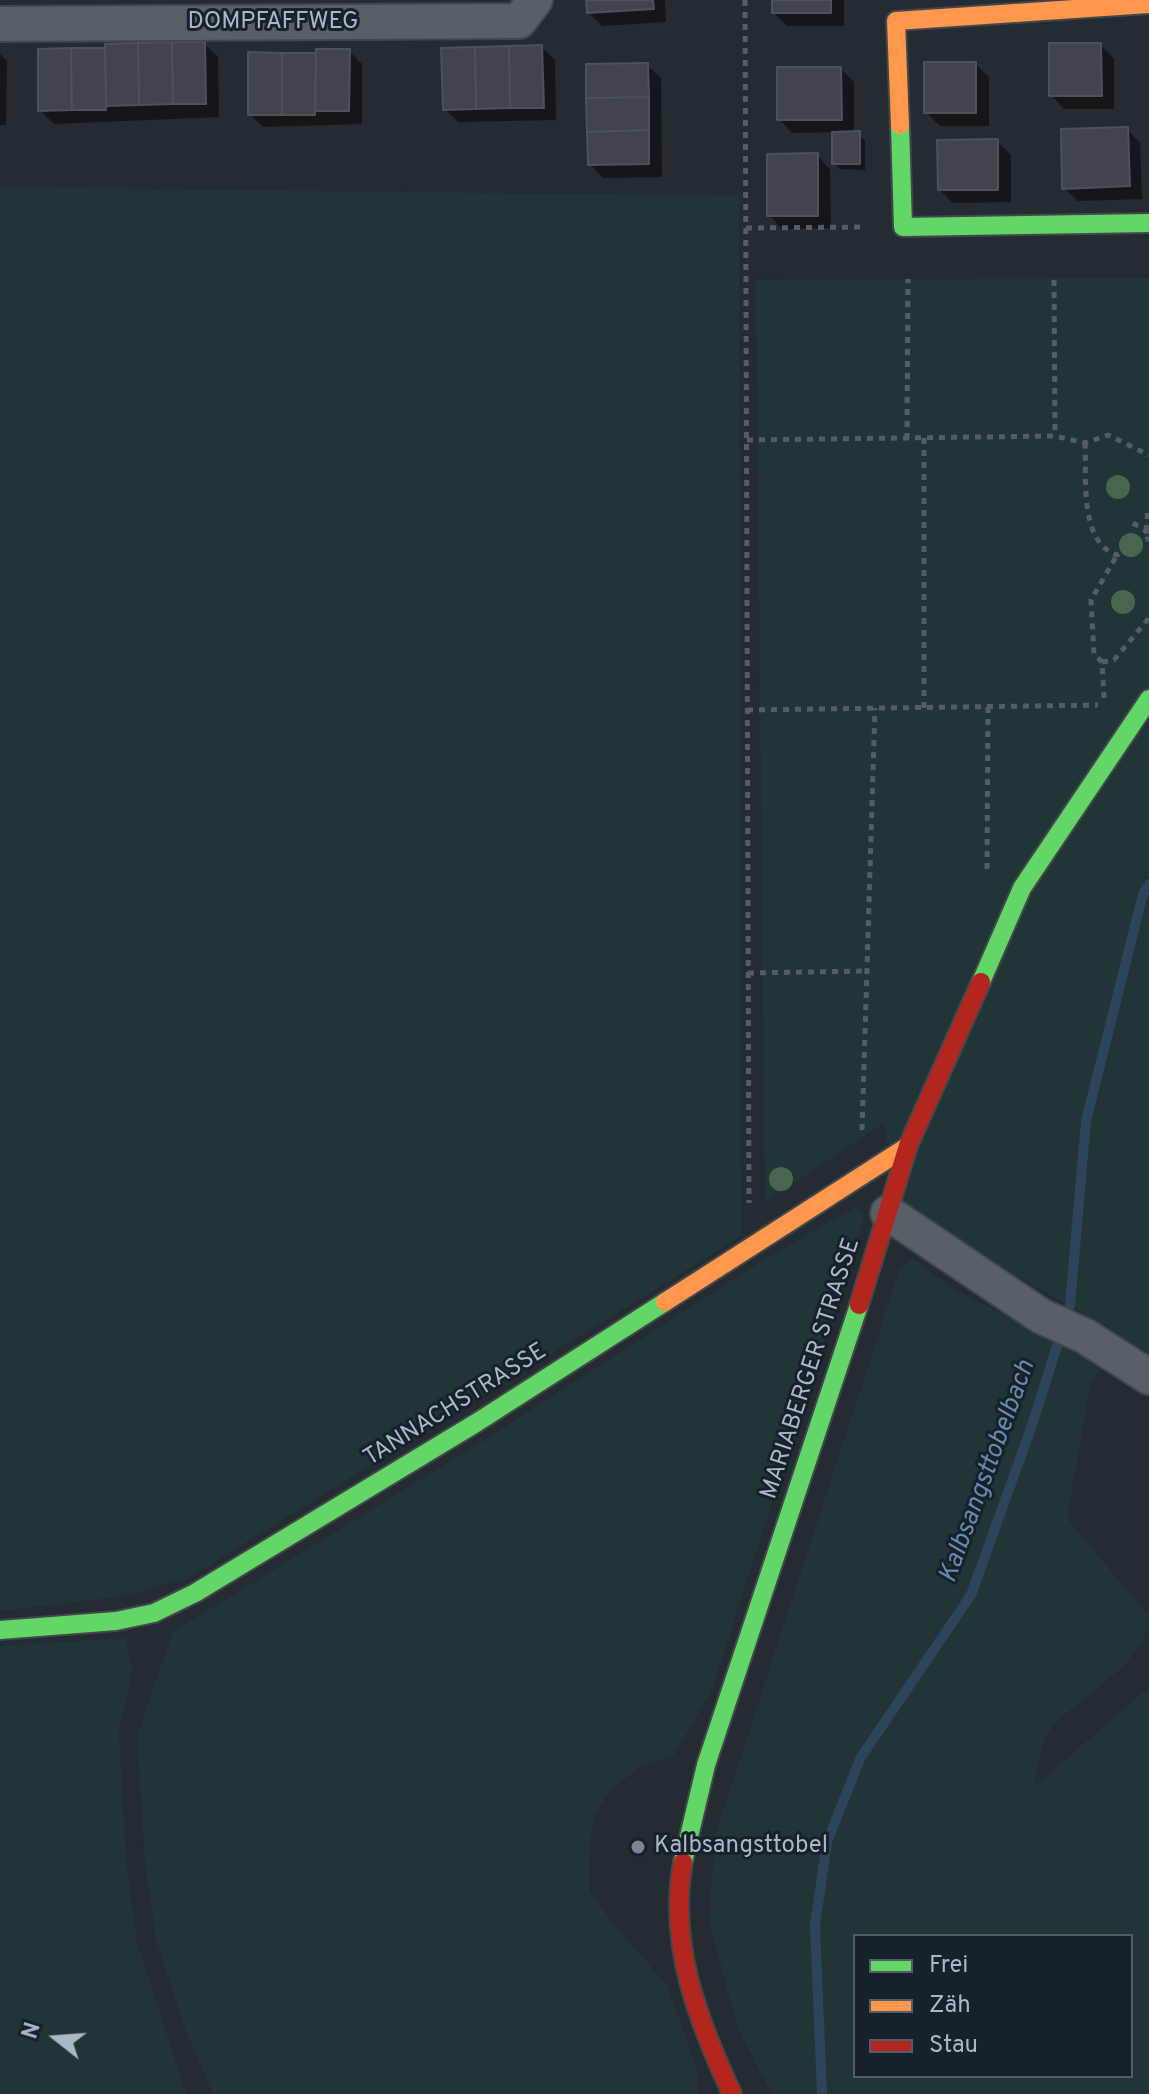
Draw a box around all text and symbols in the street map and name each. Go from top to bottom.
street label: DOMPFAFFWEG [187,9,359,37]
street label: MARIABERGER STRASSE [756,1235,868,1503]
street label: TANNACHSTRASSE [359,1338,553,1474]
water label: Kalbsangsttobelbach [934,1357,1044,1587]
place label: Kalbsangsttobel [654,1833,828,1861]
marker: Kalbsangsttobel [629,1838,647,1856]
legend [853,1934,1133,2078]
text: Frei [929,1951,968,1981]
text: Zäh [929,1991,971,2021]
north arrow [16,1998,96,2078]
text: N [17,2019,48,2042]
text: Stau [929,2031,978,2061]

